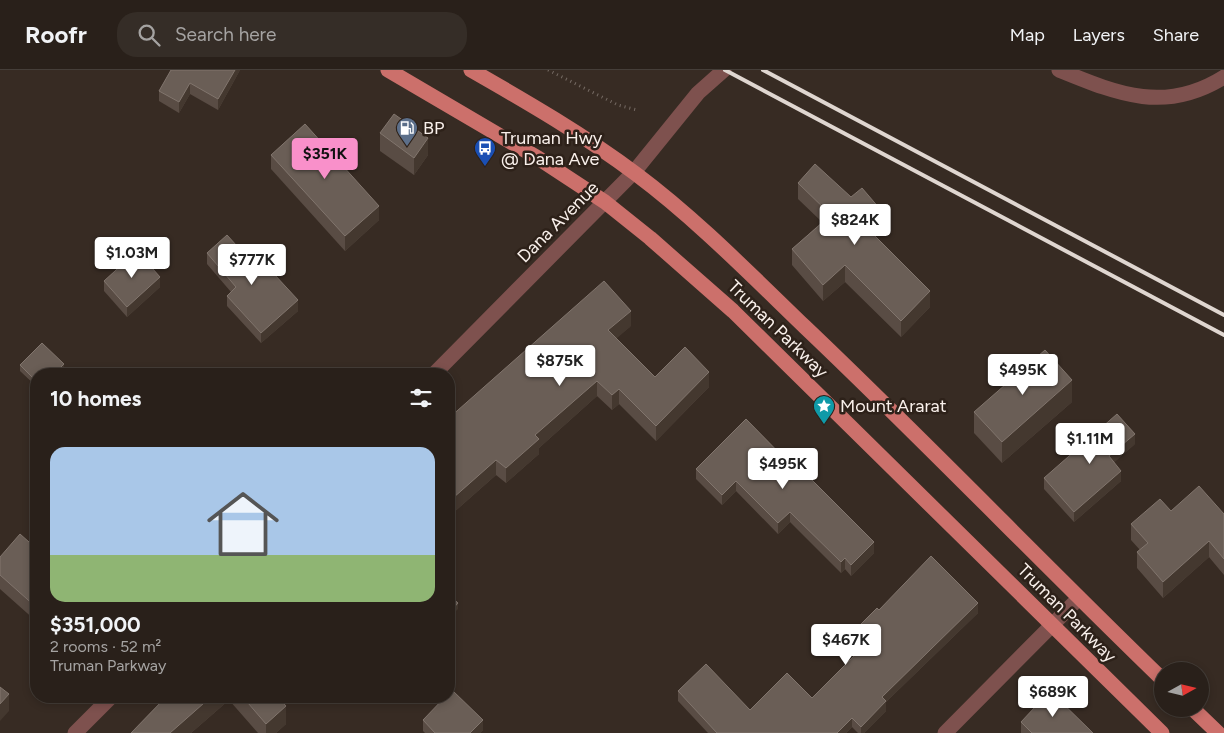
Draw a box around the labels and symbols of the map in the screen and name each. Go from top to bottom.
fuel station icon: BP [395,116,419,147]
place label: BP [423,117,444,139]
place label: Truman Hwy @ Dana Ave [501,127,603,170]
bus stop icon: Truman Hwy @ Dana Ave [473,136,497,167]
pin: $351K [290,138,360,180]
street label: Dana Avenue [513,177,603,267]
pin: $824K [820,204,890,246]
pin: $1.03M [91,236,173,279]
pin: $777K [217,244,287,286]
street label: Truman Parkway [723,276,833,383]
pin: $875K [525,344,595,387]
pin: $495K [988,354,1058,396]
place icon: Mount Ararat [812,394,836,425]
place label: Mount Ararat [840,395,947,417]
pin: $1.11M [1049,422,1131,465]
pin: $495K [748,448,818,490]
street label: Truman Parkway [1013,559,1121,667]
pin: $467K [811,624,881,666]
north arrow [1154,662,1209,718]
pin: $689K [1018,676,1088,718]

